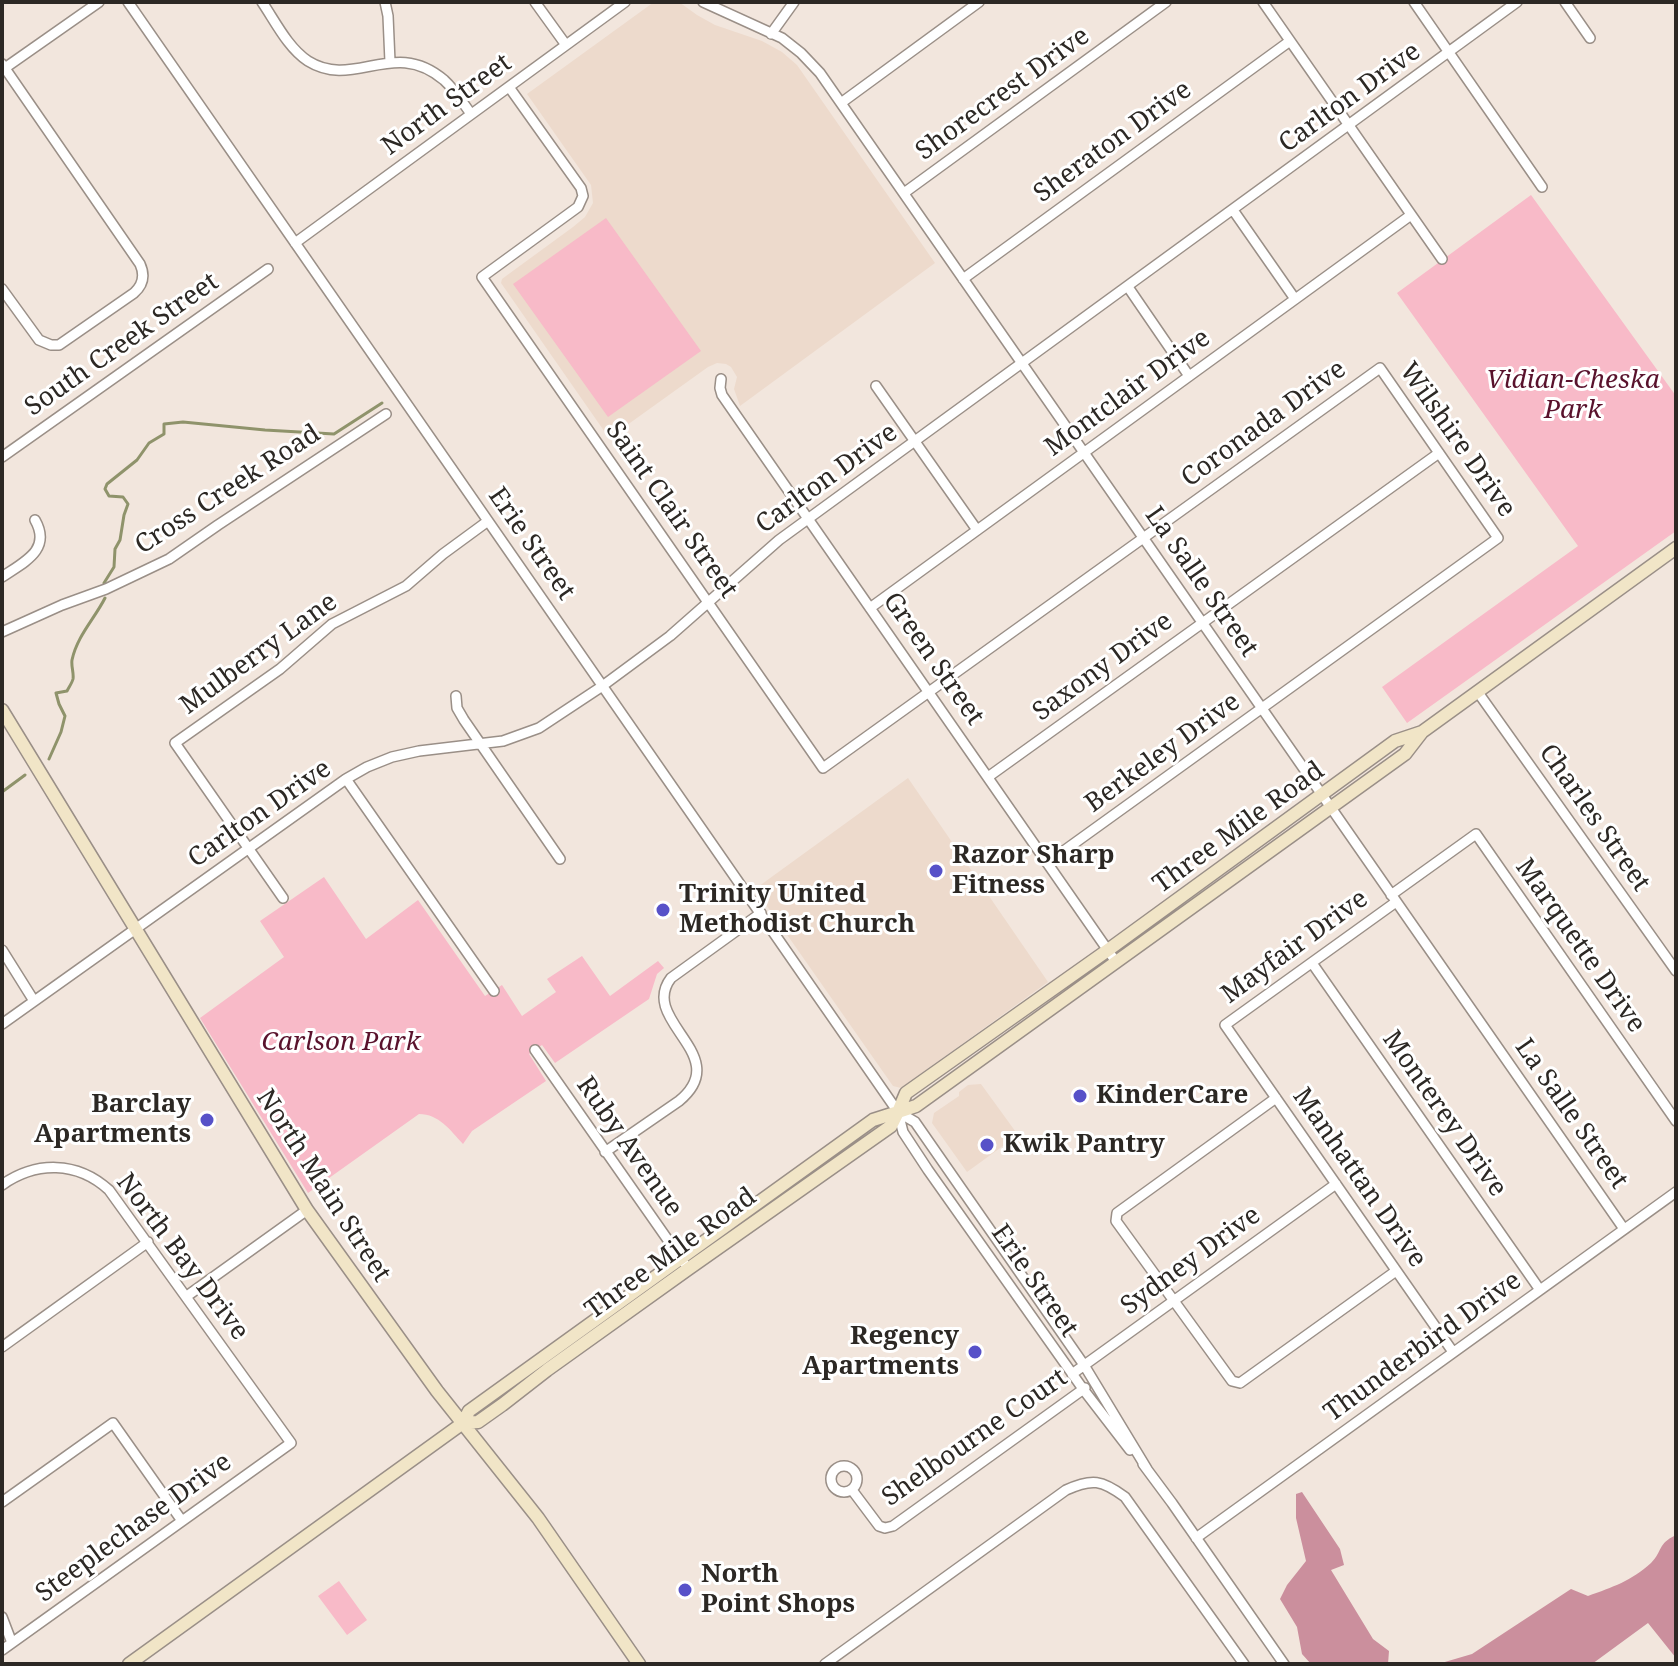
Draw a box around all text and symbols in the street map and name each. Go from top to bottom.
street label: Shorecrest Drive [910,21,1096,167]
street label: Carlton Drive [1273,36,1427,160]
street label: North Street [376,48,518,162]
street label: Sheraton Drive [1028,74,1198,210]
street label: South Creek Street [19,267,225,423]
street label: Montclair Drive [1039,323,1217,463]
street label: Coronada Drive [1176,354,1352,494]
street label: Wilshire Drive [1392,357,1522,523]
park label: Vidian-Cheska Park [1486,365,1660,426]
street label: Saint Clair Street [598,416,744,604]
street label: Carlton Drive [750,417,904,541]
street label: Cross Creek Road [130,419,326,561]
street label: Erie Street [481,482,581,606]
street label: La Salle Street [1138,501,1264,663]
street label: Mulberry Lane [174,587,344,721]
street label: Green Street [876,587,990,731]
street label: Saxony Drive [1027,606,1179,728]
street label: Berkeley Drive [1080,686,1246,820]
street label: Charles Street [1532,738,1656,898]
street label: Carlton Drive [183,753,337,875]
street label: Three Mile Road [1148,756,1330,900]
place label: Razor Sharp Fitness [952,840,1115,902]
street label: Marquette Drive [1508,853,1652,1039]
marker: Razor Sharp Fitness [927,862,945,880]
place label: Trinity United Methodist Church [679,879,915,940]
street label: Mayfair Drive [1216,883,1374,1011]
marker: Trinity United Methodist Church [654,901,672,919]
street label: Monterey Drive [1375,1025,1513,1203]
park label: Carlson Park [262,1027,420,1059]
street label: La Salle Street [1508,1033,1634,1195]
street label: Ruby Avenue [569,1071,689,1223]
place label: KinderCare [1096,1080,1248,1112]
street label: Manhattan Drive [1285,1082,1433,1274]
street label: North Main Street [249,1084,397,1288]
marker: KinderCare [1071,1087,1089,1105]
place label: Barclay Apartments [34,1089,191,1150]
marker: Barclay Apartments [198,1111,216,1129]
place label: Kwik Pantry [1003,1129,1165,1161]
marker: Kwik Pantry [978,1136,996,1154]
street label: North Bay Drive [109,1168,255,1346]
street label: Three Mile Road [580,1182,762,1326]
street label: Sydney Drive [1115,1200,1267,1322]
street label: Erie Street [984,1219,1084,1343]
street label: Thunderbird Drive [1319,1265,1527,1429]
place label: Regency Apartments [802,1321,959,1382]
marker: Regency Apartments [966,1343,984,1361]
street label: Shelbourne Court [876,1363,1074,1513]
street label: Steeplechase Drive [30,1447,238,1609]
place label: North Point Shops [701,1559,855,1620]
marker: North Point Shops [676,1581,694,1599]

